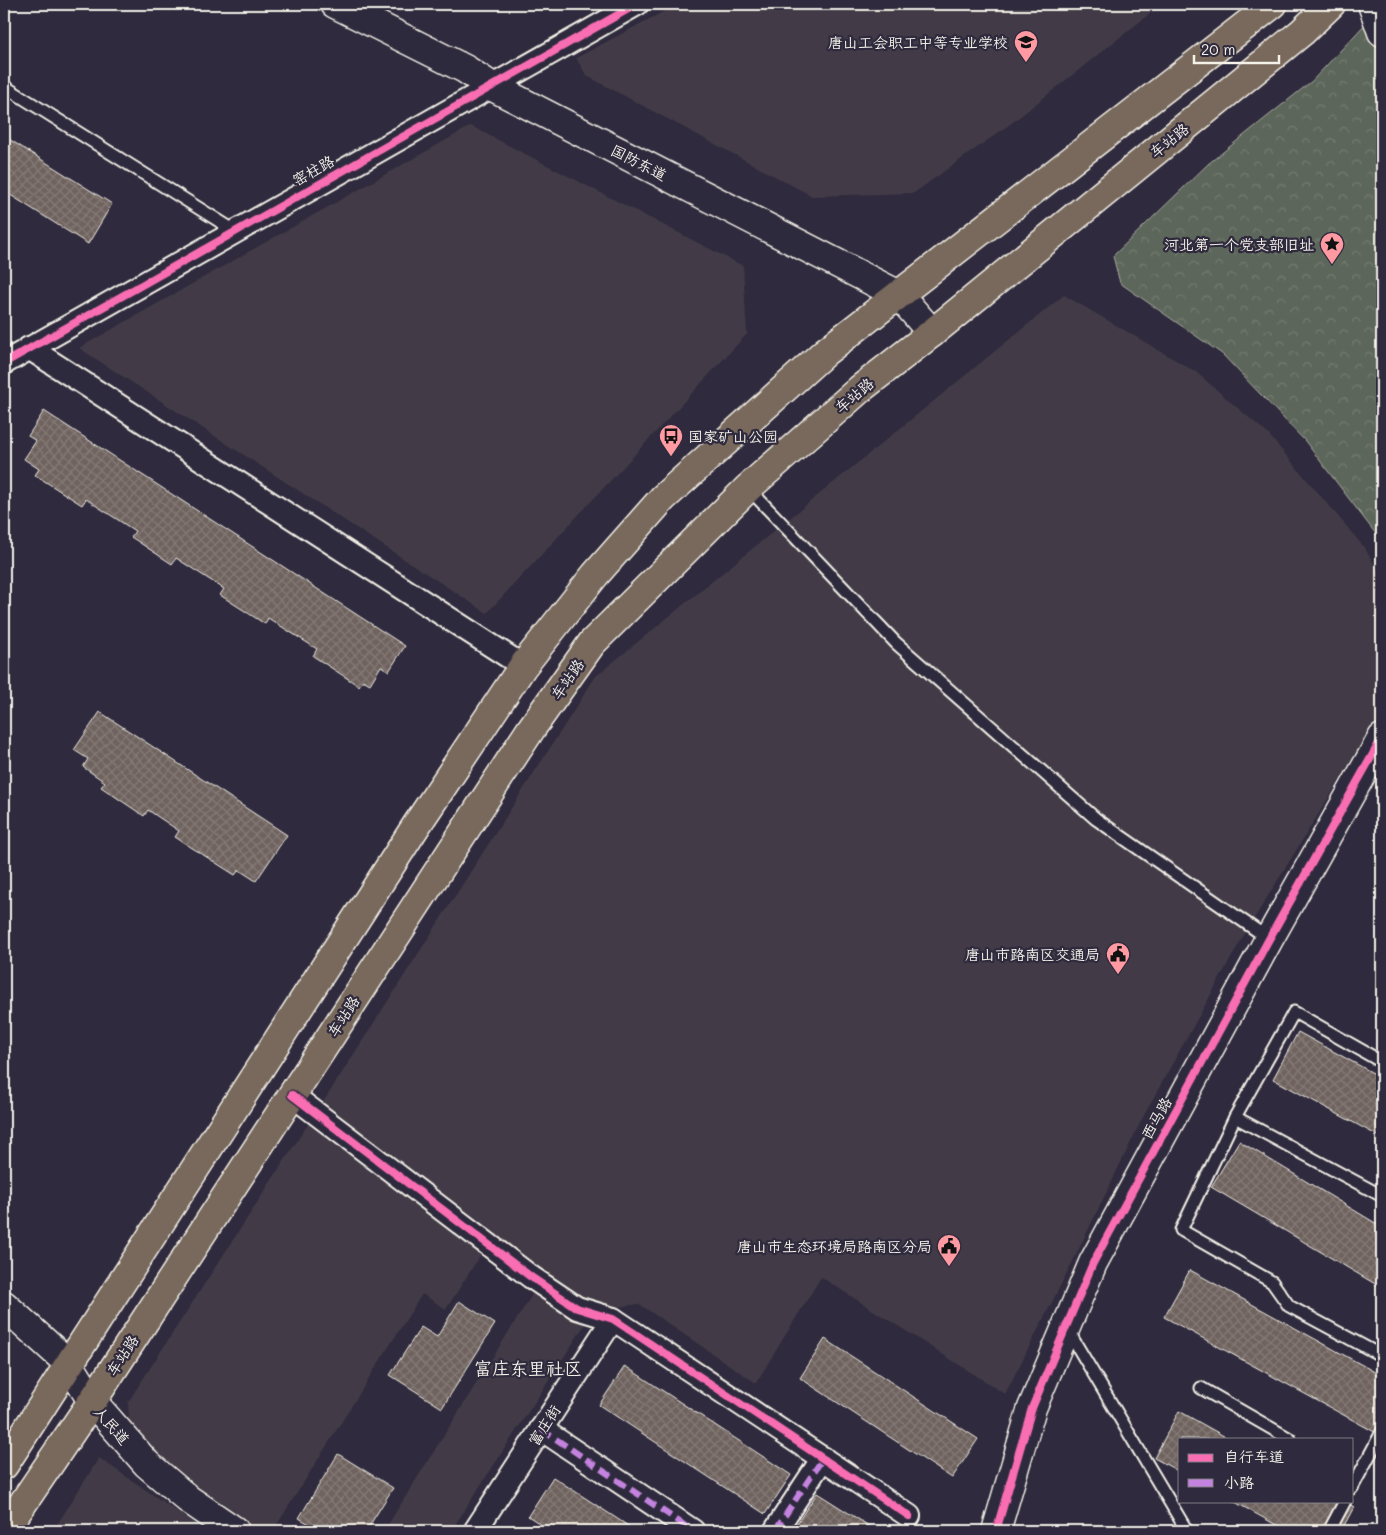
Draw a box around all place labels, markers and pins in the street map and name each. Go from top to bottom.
school or university icon: 唐山工会职工中等专业学校 [1013,29,1039,63]
place label: 唐山工会职工中等专业学校 [828,32,1008,52]
place icon: 河北第一个党支部旧址 [1319,231,1345,265]
place label: 河北第一个党支部旧址 [1164,234,1314,254]
bus stop icon: 国家矿山公园 [658,423,684,457]
place label: 国家矿山公园 [688,426,778,446]
public building icon: 唐山市路南区交通局 [1105,941,1131,975]
place label: 唐山市路南区交通局 [965,944,1100,964]
public building icon: 唐山市生态环境局路南区分局 [936,1233,962,1267]
place label: 唐山市生态环境局路南区分局 [737,1236,932,1256]

